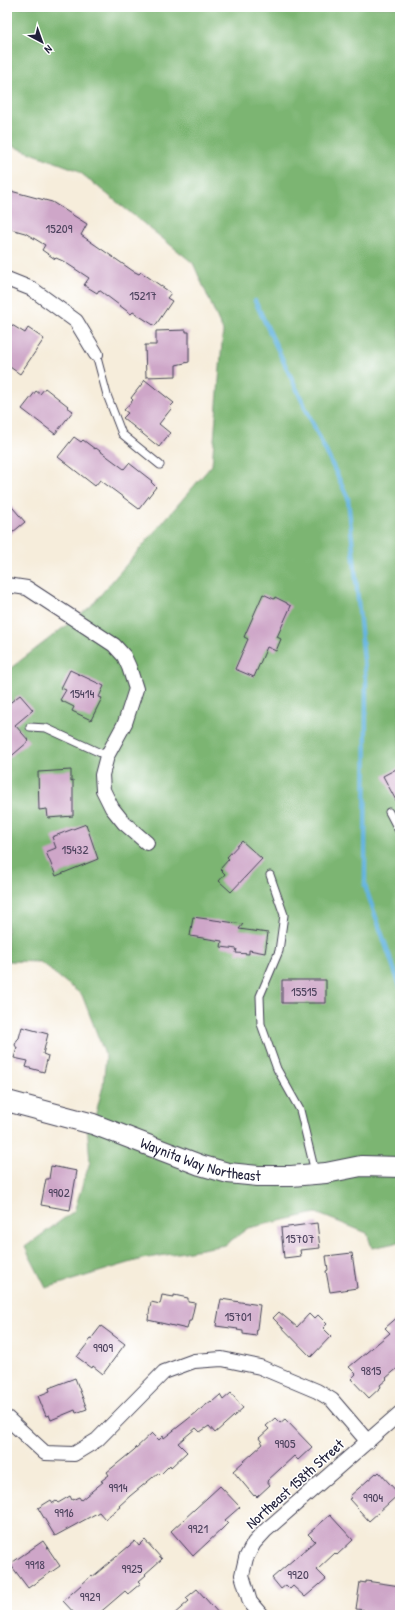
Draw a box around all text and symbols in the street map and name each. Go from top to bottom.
north arrow [22,22,62,62]
text: N [42,42,55,57]
house number: 15209 [46,219,73,237]
house number: 15217 [129,286,157,304]
house number: 15414 [70,684,94,702]
house number: 15432 [61,840,89,858]
house number: 15515 [291,982,317,1000]
street label: Waynita Way Northeast [137,1132,262,1186]
house number: 9902 [48,1183,70,1201]
house number: 15707 [286,1229,314,1247]
house number: 15701 [224,1307,252,1325]
house number: 9909 [93,1338,113,1356]
house number: 9815 [361,1361,382,1379]
street label: Northeast 158th Street [241,1433,349,1533]
house number: 9905 [275,1434,296,1452]
house number: 9914 [108,1478,128,1496]
house number: 9904 [363,1488,383,1506]
house number: 9916 [54,1503,74,1521]
house number: 9921 [188,1519,208,1537]
house number: 9918 [25,1555,45,1573]
house number: 9925 [121,1559,143,1577]
house number: 9920 [287,1565,309,1583]
house number: 9929 [80,1587,100,1605]

